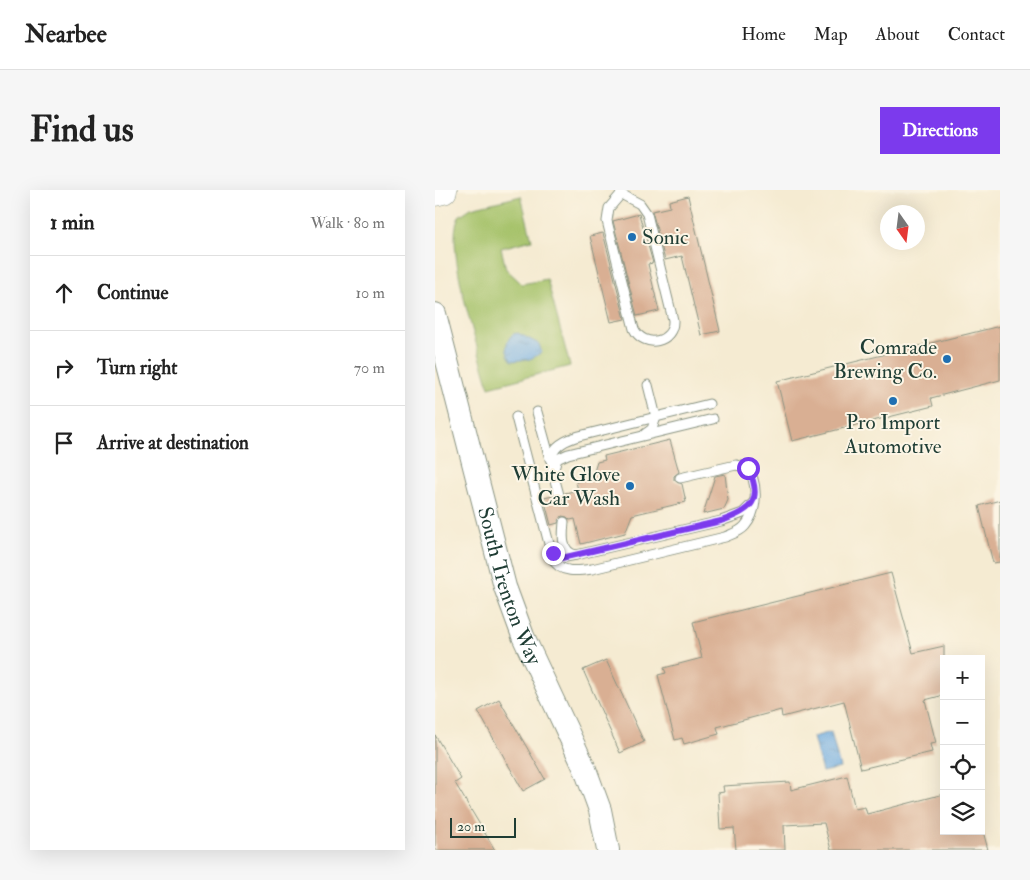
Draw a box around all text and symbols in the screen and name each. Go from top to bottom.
text: Nearbee [25,19,107,50]
text: Home [741,23,786,46]
text: Map [814,23,848,46]
text: About [876,23,920,46]
text: Contact [948,23,1005,46]
button: Directions [880,107,1000,154]
text: Find us [30,108,134,152]
north arrow [880,205,925,250]
text: 1 min [50,209,95,236]
text: Walk · 80 m [310,213,385,233]
place label: Sonic [642,224,689,251]
marker: Sonic [626,231,638,243]
icon: ahead [50,279,78,307]
text: Continue [97,281,168,305]
text: 10 m [355,283,385,303]
place label: Comrade Brewing Co. [833,334,937,385]
marker: Comrade Brewing Co. [941,353,953,365]
icon: right [50,354,78,382]
text: Turn right [97,356,177,380]
text: 70 m [354,358,385,378]
marker: Pro Import Automotive [887,395,899,407]
place label: Pro Import Automotive [843,409,942,460]
icon: arrive [50,429,78,457]
text: Arrive at destination [97,431,249,455]
route start [737,457,760,480]
place label: White Glove Car Wash [510,461,620,512]
marker: White Glove Car Wash [624,480,636,492]
street label: South Trenton Way [471,504,548,670]
route end [542,542,565,565]
map controls [940,655,985,835]
button: + [940,655,985,700]
button: − [940,700,985,745]
button: locate [940,745,985,790]
button: layers [940,790,985,835]
scale bar [450,815,516,838]
text: 20 m [457,818,485,835]

